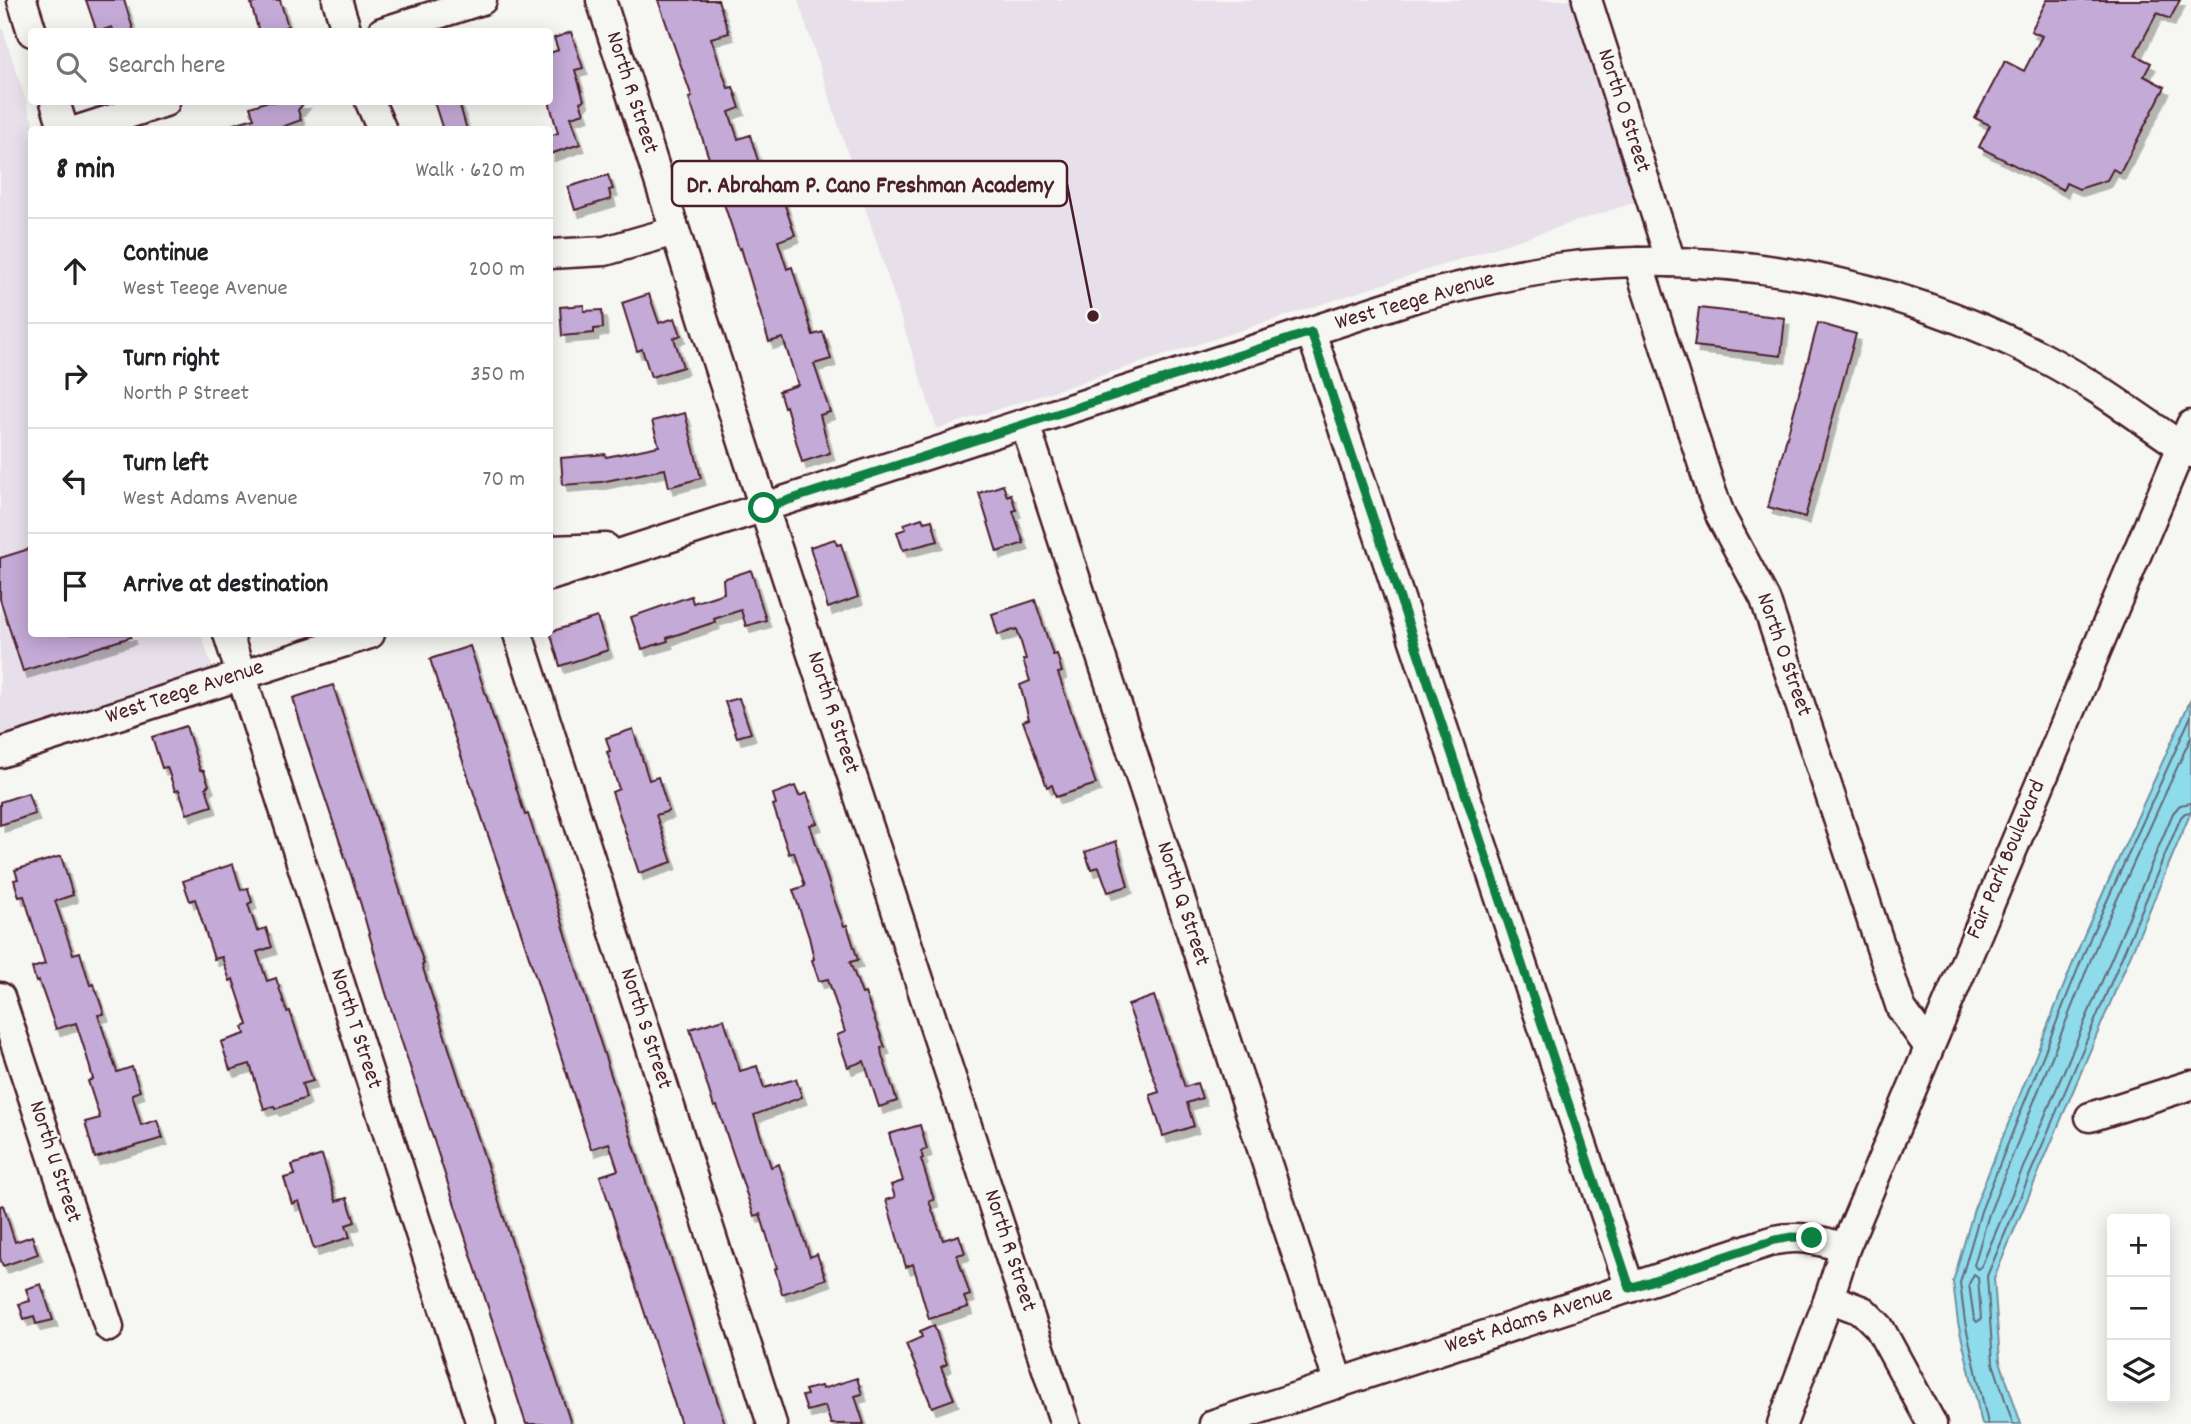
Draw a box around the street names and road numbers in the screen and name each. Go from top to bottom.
street label: North R Street [596,28,666,158]
street label: North O Street [1587,45,1659,177]
street label: West Teege Avenue [1331,263,1499,341]
street label: North O Street [1746,589,1820,721]
street label: North R Street [797,648,867,778]
street label: West Teege Avenue [102,652,268,734]
street label: Fair Park Boulevard [1959,775,2055,945]
street label: North Q Street [1146,838,1218,970]
street label: North S Street [610,964,680,1094]
street label: North T Street [320,965,390,1093]
street label: North U Street [19,1097,89,1227]
street label: North R Street [974,1186,1044,1316]
street label: West Adams Avenue [1441,1278,1617,1364]

